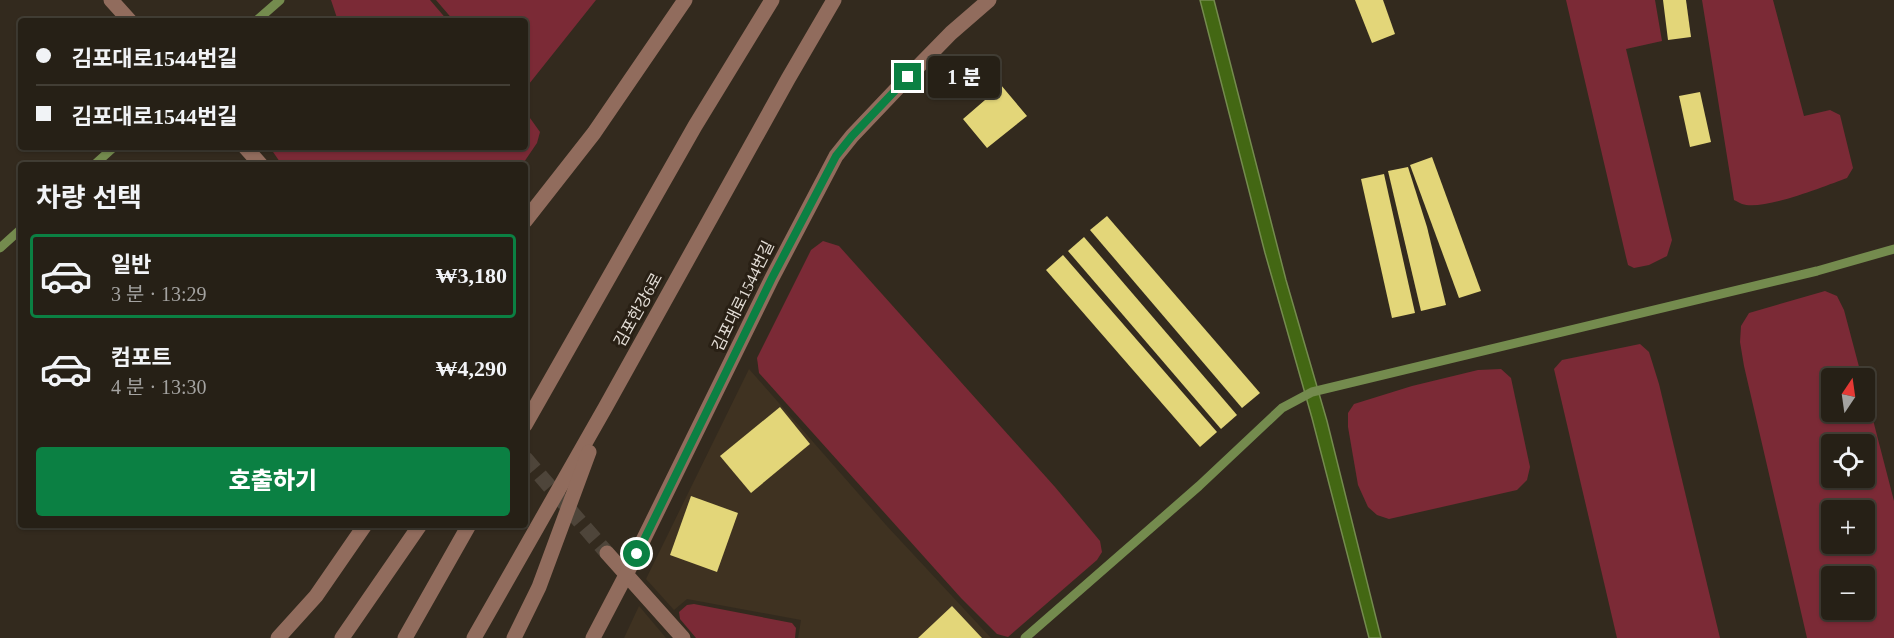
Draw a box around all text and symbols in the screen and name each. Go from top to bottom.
text: 김포대로1544번길 [72,46,237,71]
callout: 1 분 [929,56,1001,98]
route end [894,63,921,90]
text: 1 분 [947,66,981,88]
text: 김포대로1544번길 [72,104,237,129]
text: 차량 선택 [36,183,142,213]
street label: 김포대로1544번길 [709,238,777,354]
icon: car [39,249,93,303]
text: 일반 [111,252,151,277]
text: ₩3,180 [436,263,507,288]
street label: 김포한강6로 [611,270,665,350]
text: 3 분 · 13:29 [111,283,207,305]
icon: car [39,342,93,396]
text: 컴포트 [111,345,172,370]
text: ₩4,290 [436,356,507,381]
north arrow [1821,368,1875,422]
map controls [1821,368,1875,620]
text: 4 분 · 13:30 [111,376,207,398]
button: locate [1821,434,1875,488]
button: 호출하기 [36,447,510,516]
button: + [1821,500,1875,554]
route start [623,540,650,567]
button: − [1821,566,1875,620]

